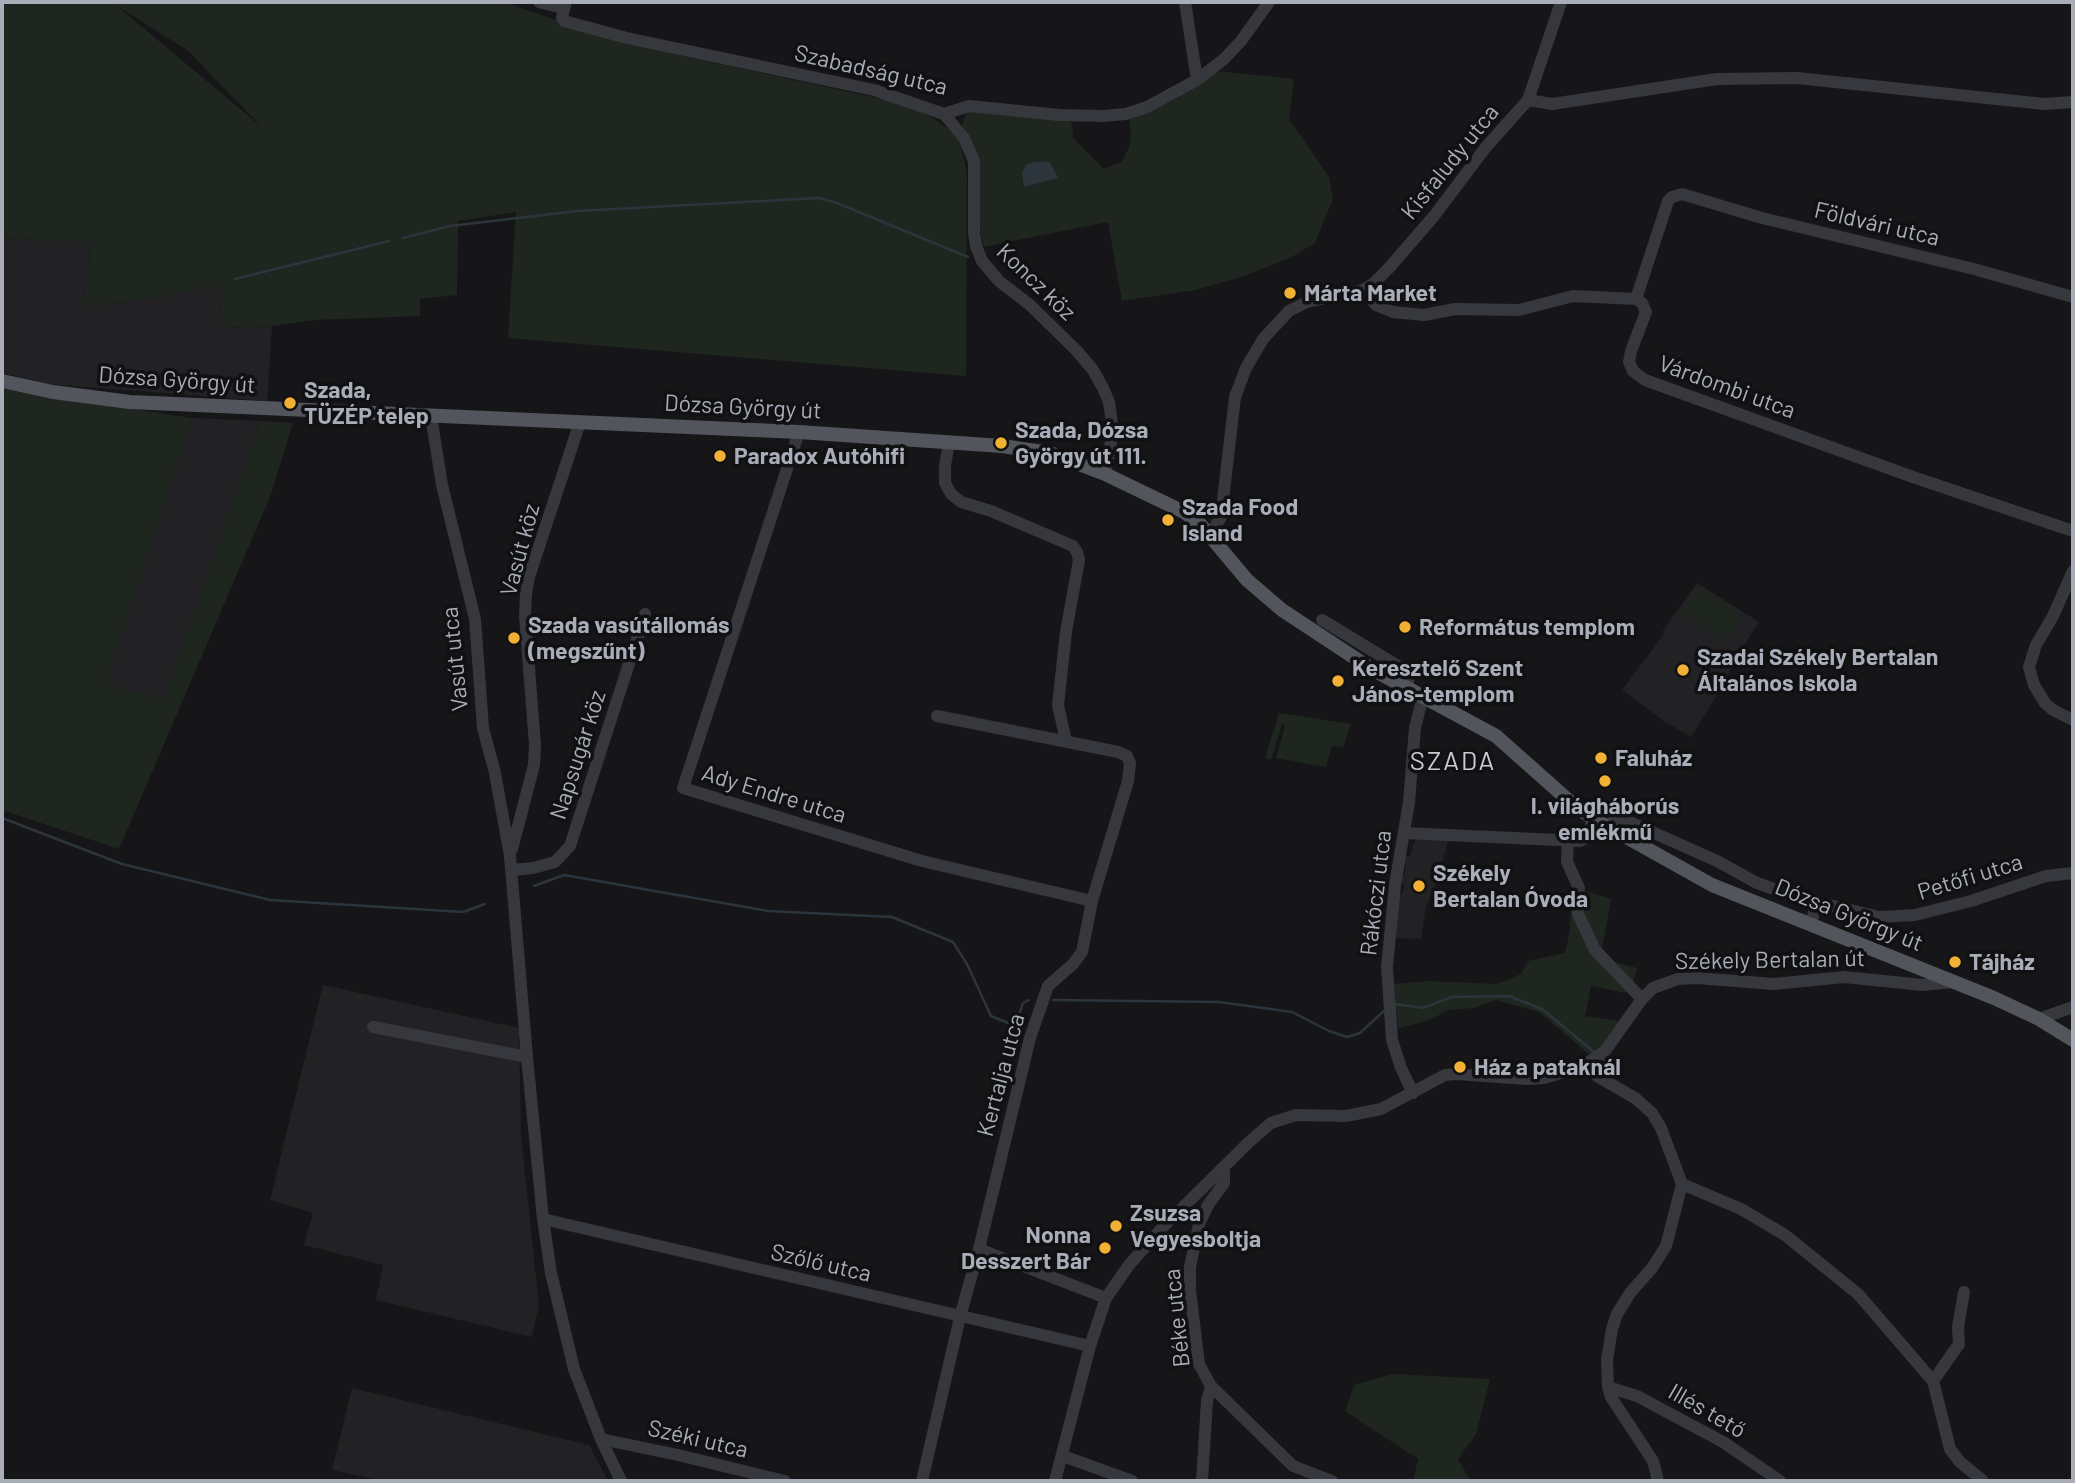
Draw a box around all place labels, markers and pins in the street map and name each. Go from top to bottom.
place label: Márta Market [1304,279,1437,307]
marker: Márta Market [1282,285,1298,301]
place label: Szada, TÜZÉP telep [304,376,429,430]
marker: Szada, TÜZÉP telep [282,395,298,411]
place label: Szada, Dózsa György út 111. [1015,416,1148,470]
marker: Szada, Dózsa György út 111. [993,435,1009,451]
place label: Paradox Autóhifi [734,442,905,470]
marker: Paradox Autóhifi [712,448,728,464]
place label: Szada Food Island [1182,493,1298,547]
marker: Szada Food Island [1160,512,1176,528]
place label: Szada vasútállomás (megszűnt) [528,611,730,665]
place label: Református templom [1419,613,1635,641]
marker: Református templom [1397,619,1413,635]
marker: Szada vasútállomás (megszűnt) [506,630,522,646]
place label: Szadai Székely Bertalan Általános Iskola [1697,643,1938,697]
place label: Keresztelő Szent János-templom [1352,654,1523,708]
marker: Szadai Székely Bertalan Általános Iskola [1675,662,1691,678]
marker: Keresztelő Szent János-templom [1330,673,1346,689]
place label: Faluház [1615,744,1692,772]
marker: Faluház [1593,750,1609,766]
marker: I. világháborús emlékmű [1597,773,1613,789]
place label: I. világháborús emlékmű [1531,792,1679,846]
place label: Székely Bertalan Óvoda [1433,859,1588,913]
marker: Székely Bertalan Óvoda [1411,878,1427,894]
place label: Tájház [1969,948,2035,976]
marker: Tájház [1947,954,1963,970]
place label: Ház a pataknál [1474,1053,1621,1081]
marker: Ház a pataknál [1452,1059,1468,1075]
place label: Zsuzsa Vegyesboltja [1130,1199,1261,1253]
marker: Zsuzsa Vegyesboltja [1108,1218,1124,1234]
place label: Nonna Desszert Bár [961,1221,1091,1275]
marker: Nonna Desszert Bár [1097,1240,1113,1256]

